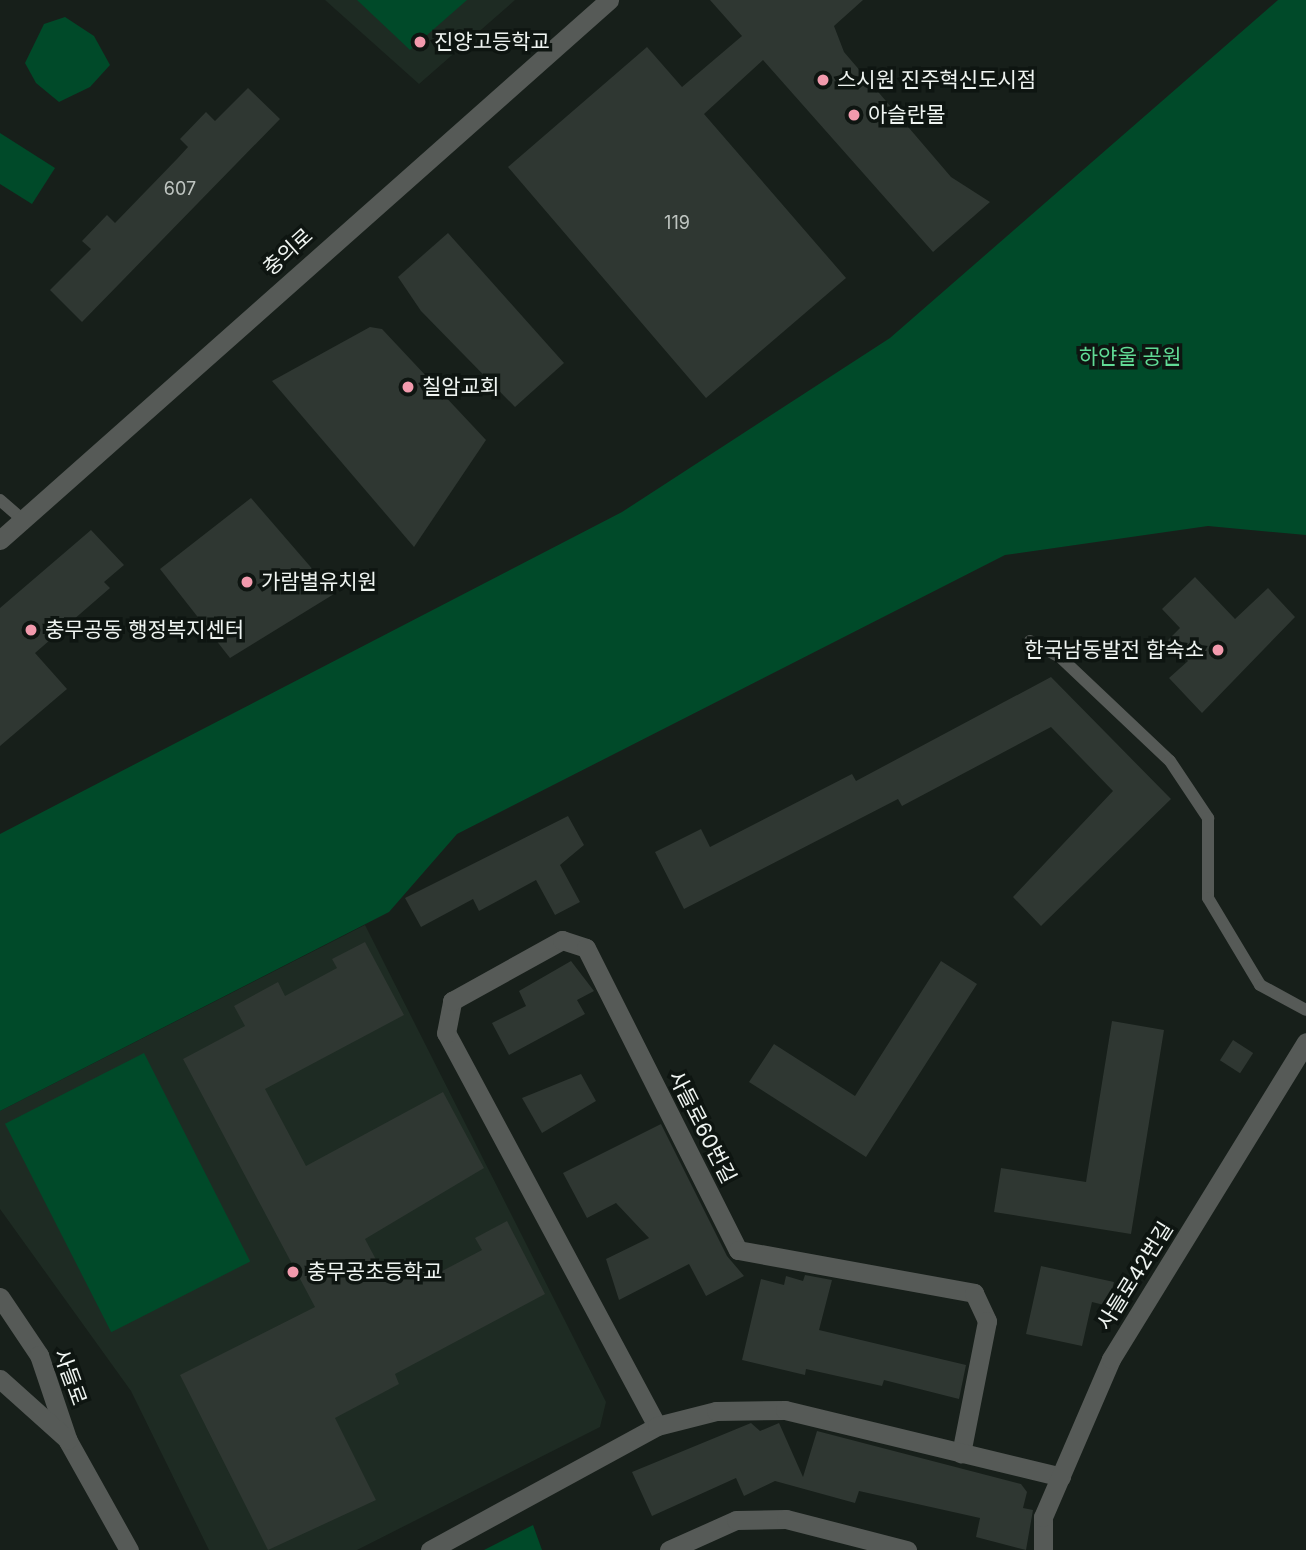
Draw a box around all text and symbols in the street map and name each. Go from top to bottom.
place label: 진양고등학교 [434,29,550,55]
marker: 진양고등학교 [412,34,428,50]
place label: 스시원 진주혁신도시점 [837,67,1036,93]
marker: 스시원 진주혁신도시점 [815,72,831,88]
place label: 아슬란몰 [868,102,945,128]
marker: 아슬란몰 [846,107,862,123]
house number: 607 [164,178,196,200]
house number: 119 [664,212,690,234]
street label: 충의로 [258,223,318,281]
park label: 하얀울 공원 [1079,344,1181,370]
place label: 칠암교회 [422,374,499,400]
marker: 칠암교회 [400,379,416,395]
place label: 가람별유치원 [261,569,377,595]
marker: 가람별유치원 [239,574,255,590]
place label: 충무공동 행정복지센터 [45,617,244,643]
marker: 충무공동 행정복지센터 [23,622,39,638]
place label: 한국남동발전 합숙소 [1024,637,1204,663]
marker: 한국남동발전 합숙소 [1210,642,1226,658]
street label: 사들로60번길 [663,1067,741,1187]
street label: 사들로42번길 [1092,1217,1178,1335]
place label: 충무공초등학교 [307,1259,442,1285]
marker: 충무공초등학교 [285,1264,301,1280]
street label: 사들로 [48,1345,92,1409]

